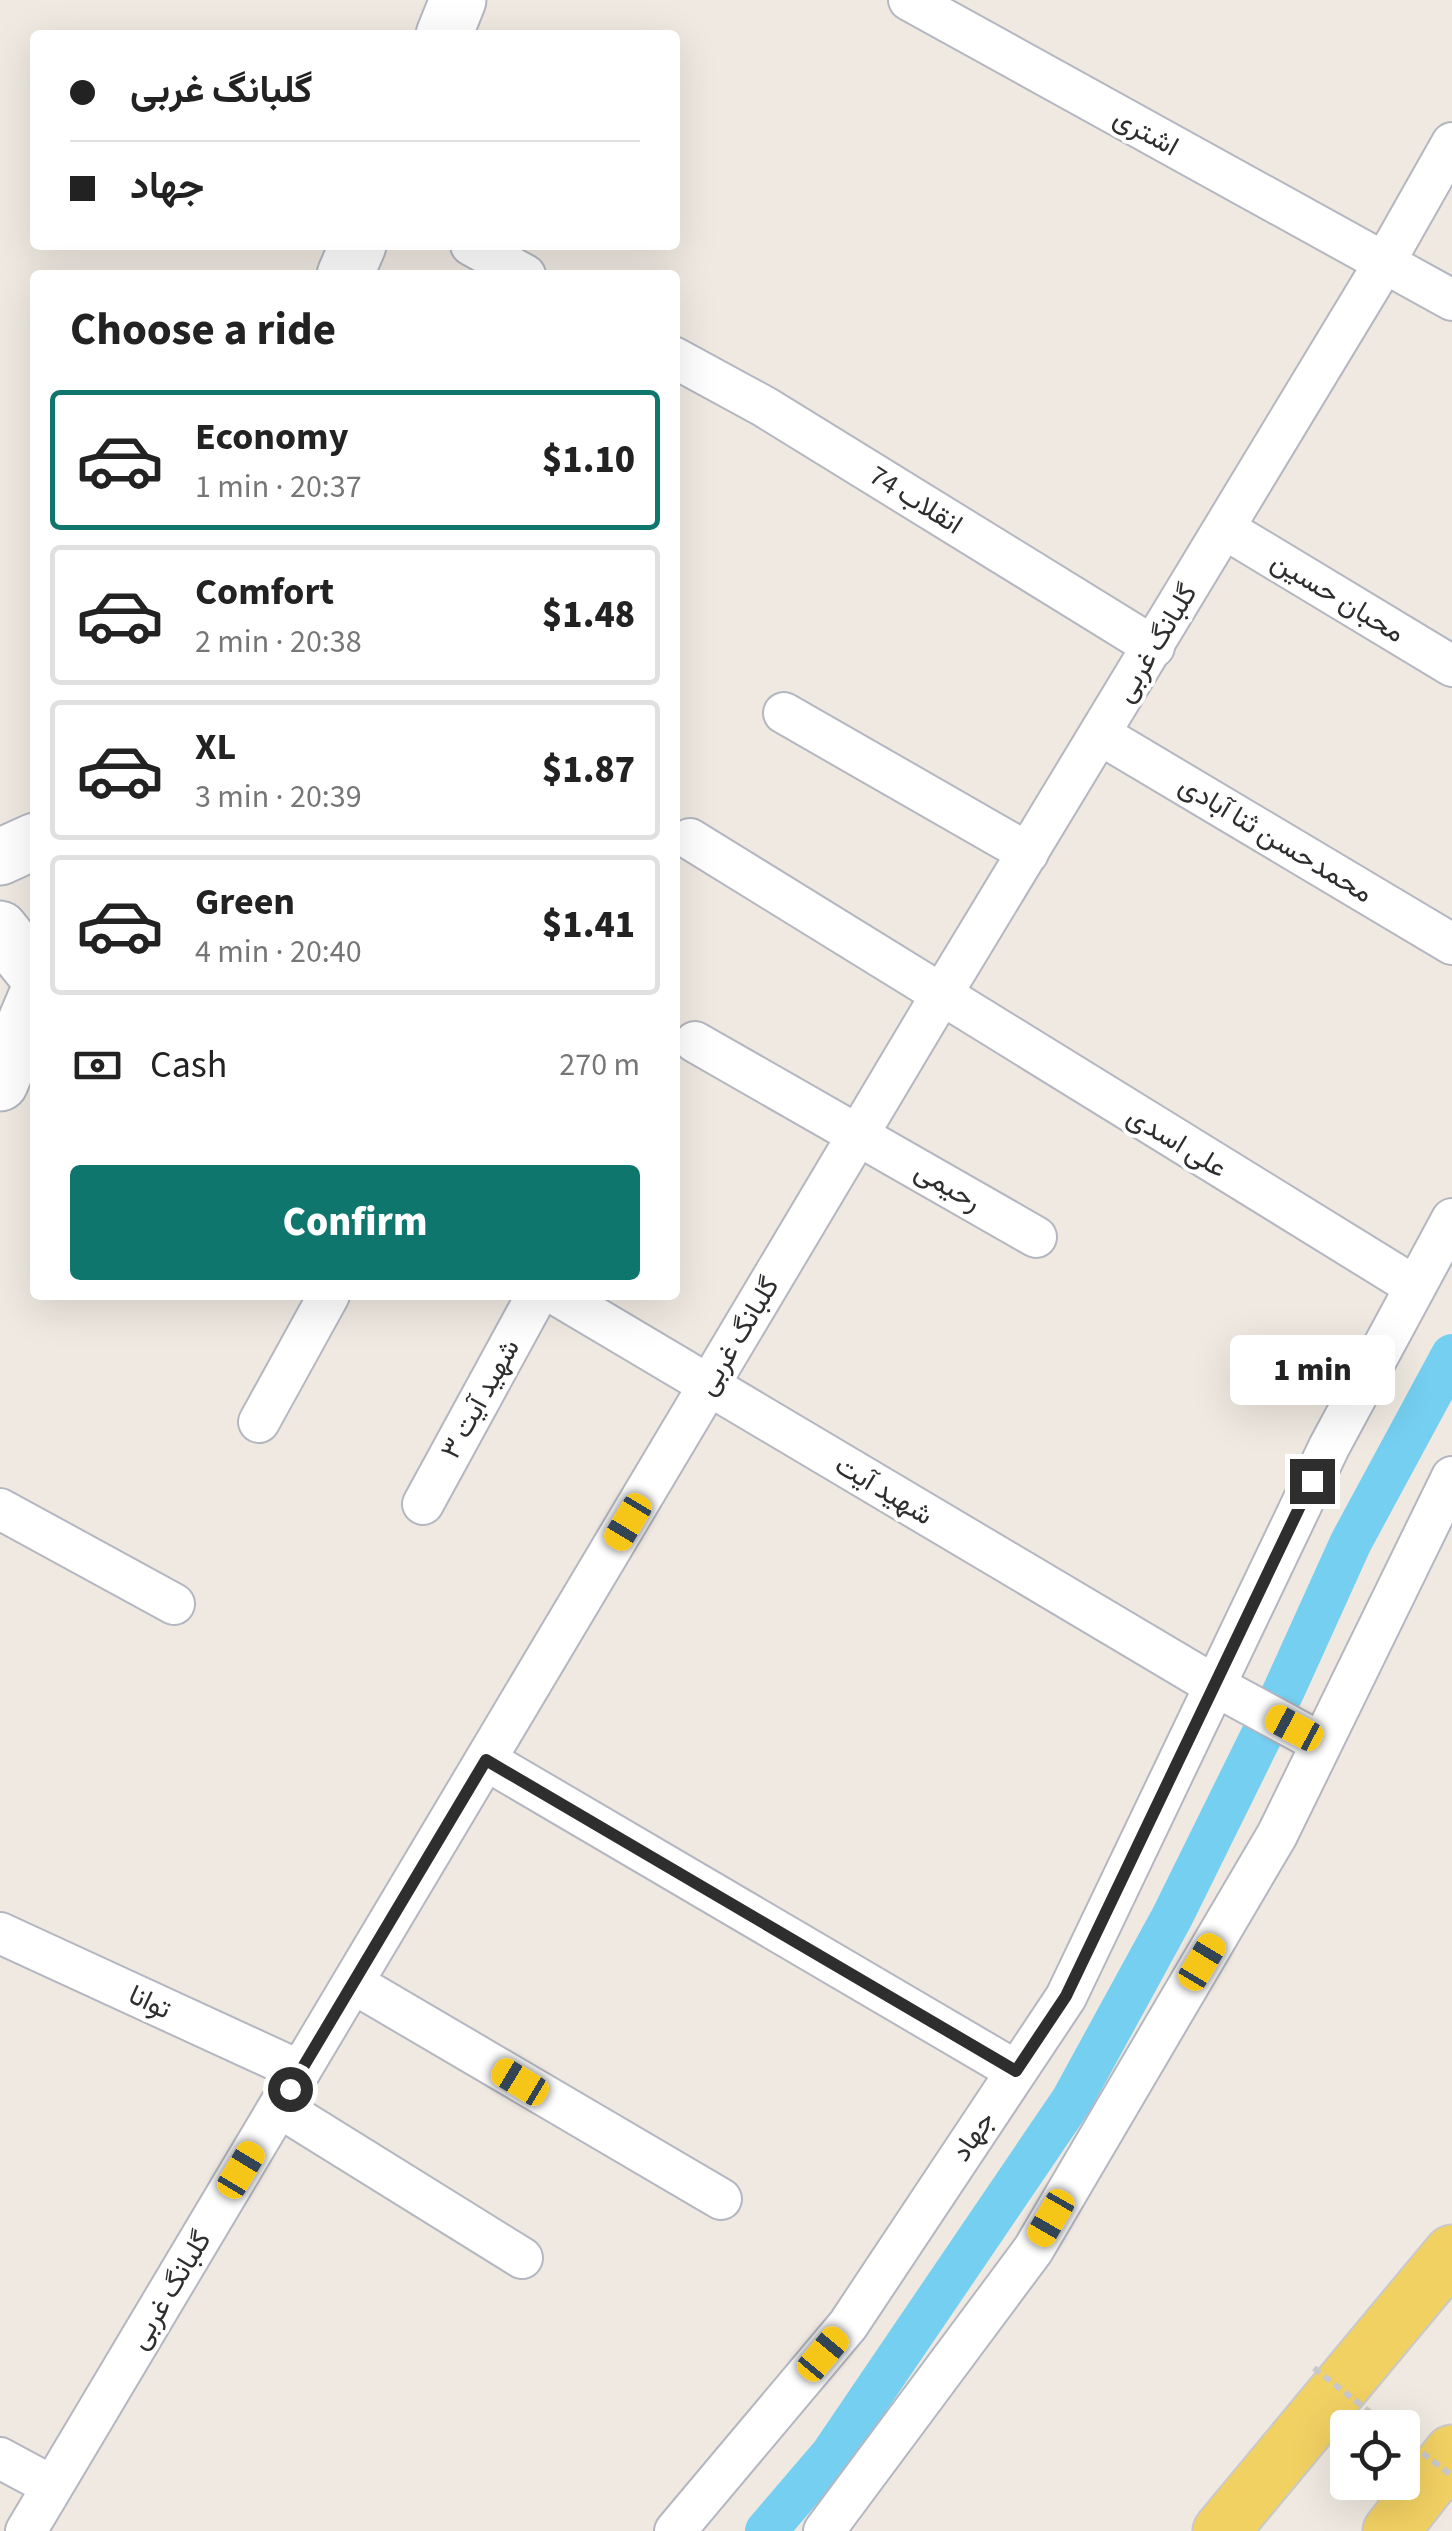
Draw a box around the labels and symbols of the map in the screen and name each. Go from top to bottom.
street label: اشتری [1106,98,1186,166]
street label: انقلاب 74 [862,456,970,544]
street label: محبان حسین [1264,541,1412,653]
street label: گلبانگ غربی [1105,576,1207,710]
street label: محمدحسن ثنا آبادی [1171,765,1381,913]
street label: علی اسدی [1119,1096,1235,1188]
street label: رحیمی [907,1151,989,1221]
street label: گلبانگ غربی [687,1269,789,1403]
street label: شهید آیت ۳ [431,1332,529,1466]
callout: 1 min [1230,1336,1394,1406]
street label: شهید آیت [827,1445,941,1535]
route end [1290,1459,1335,1504]
car [600,1489,656,1555]
car [1260,1701,1328,1755]
car [1174,1929,1230,1995]
street label: توانا [122,1975,178,2029]
car [487,2054,553,2110]
route start [268,2067,313,2112]
street label: جهاد [941,2103,1005,2169]
car [213,2137,269,2203]
car [1023,2185,1079,2251]
street label: گلبانگ غربی [119,2223,221,2357]
car [792,2321,854,2387]

